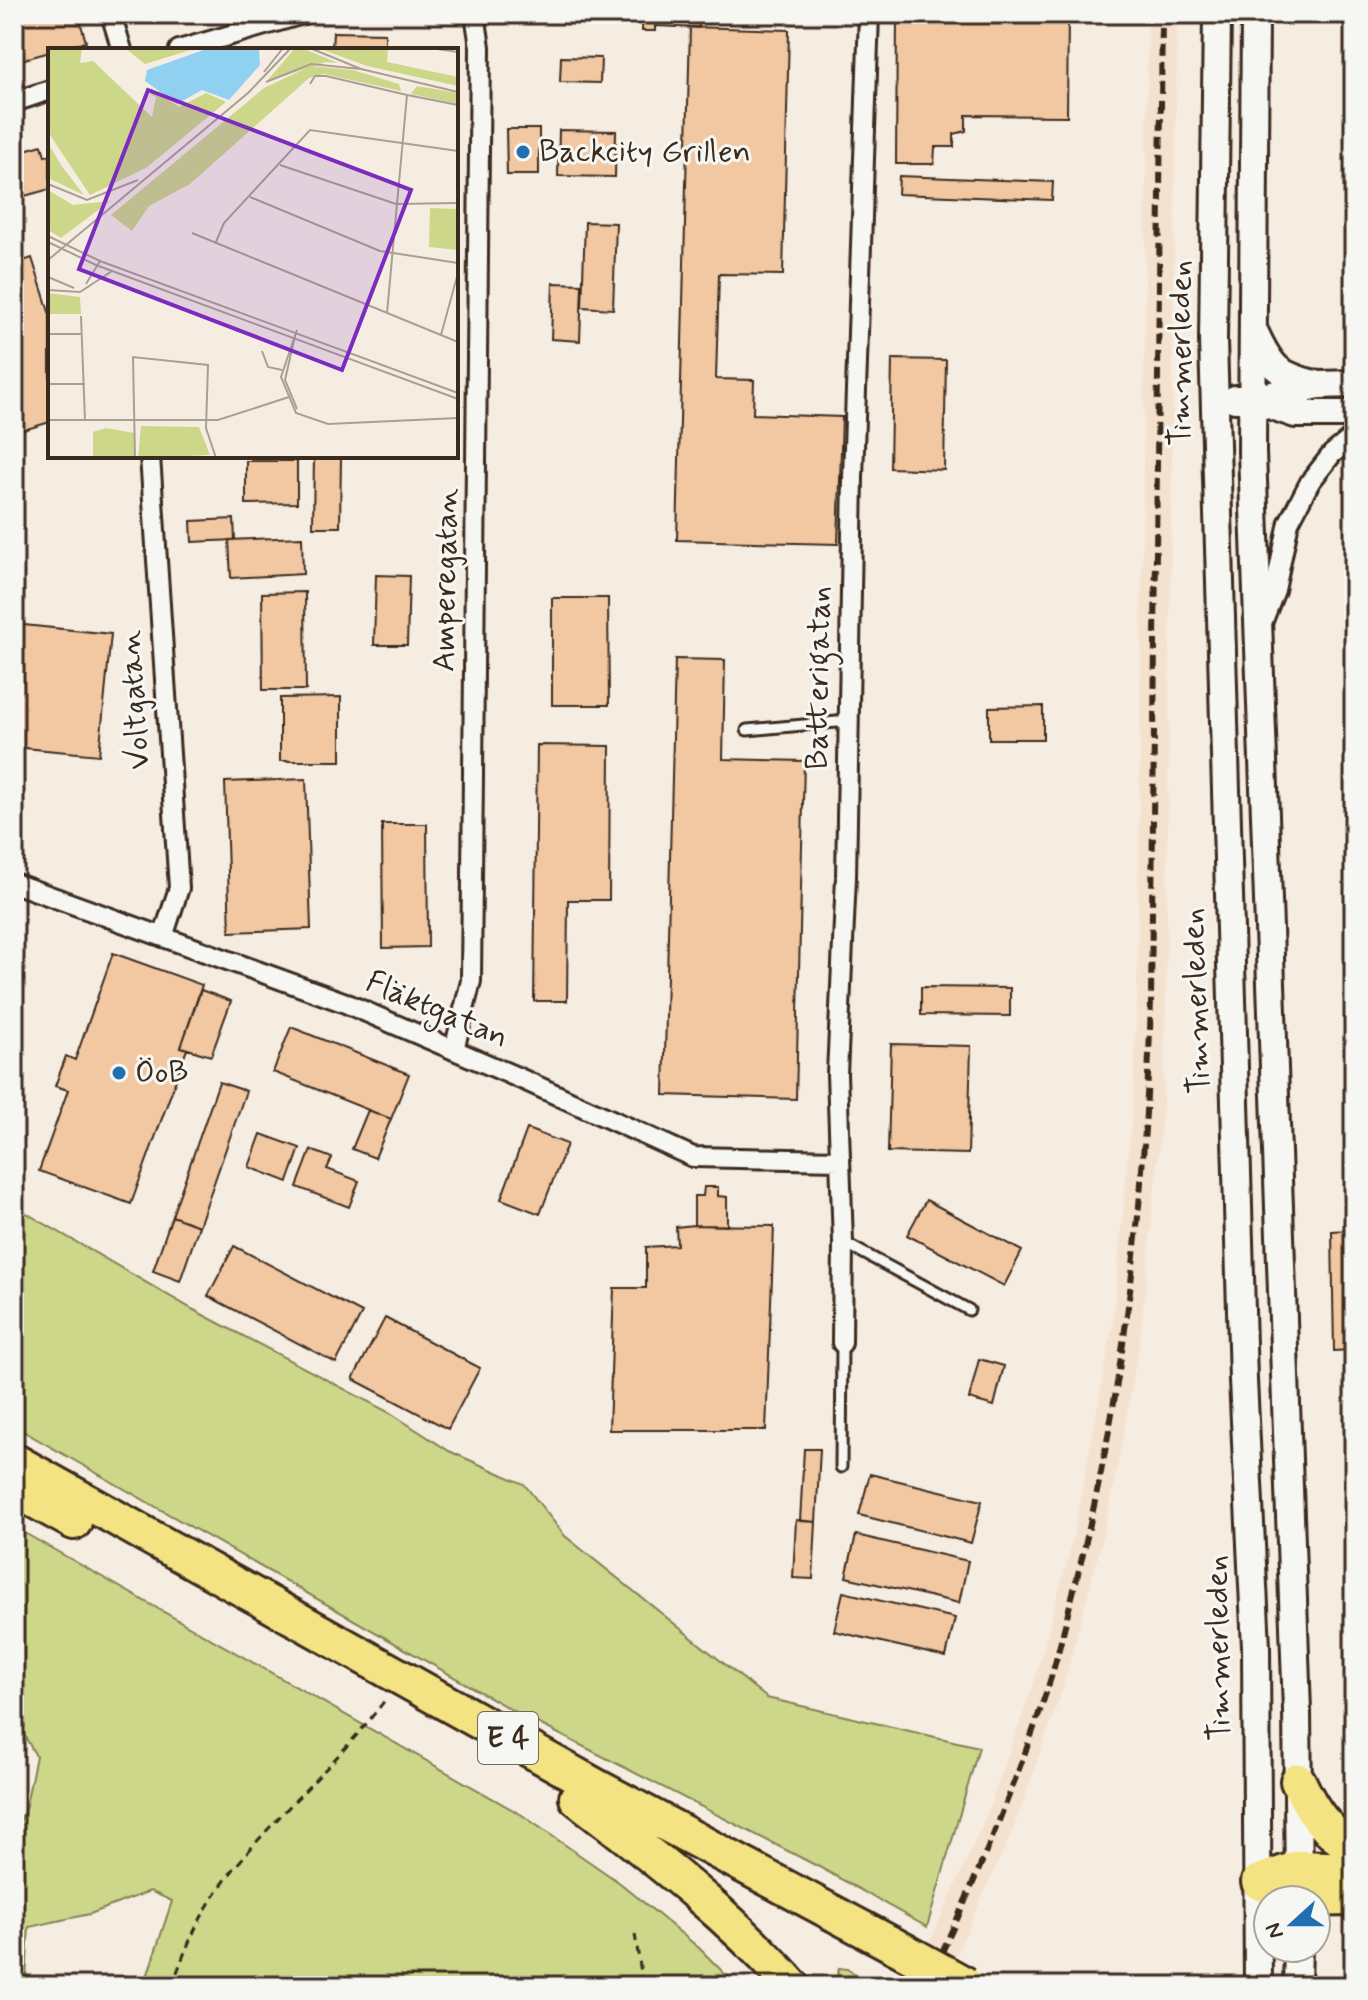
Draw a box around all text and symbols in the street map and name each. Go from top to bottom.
inset map [48,48,458,458]
place label: Backcity Grillen [539,131,751,173]
marker: Backcity Grillen [514,143,532,161]
street label: Timmerleden [1160,260,1202,446]
street label: Amperegatan [423,488,469,672]
street label: Batterigatan [796,586,845,770]
street label: Voltgatan [109,629,161,771]
street label: Timmerleden [1173,907,1221,1095]
street label: Fläktgatan [358,961,515,1061]
place label: ÖoB [135,1052,189,1094]
marker: ÖoB [110,1064,128,1082]
street label: Timmerleden [1196,1555,1242,1741]
road number: E 4 [478,1712,538,1764]
north arrow [1252,1884,1332,1964]
text: N [1259,1919,1291,1942]

